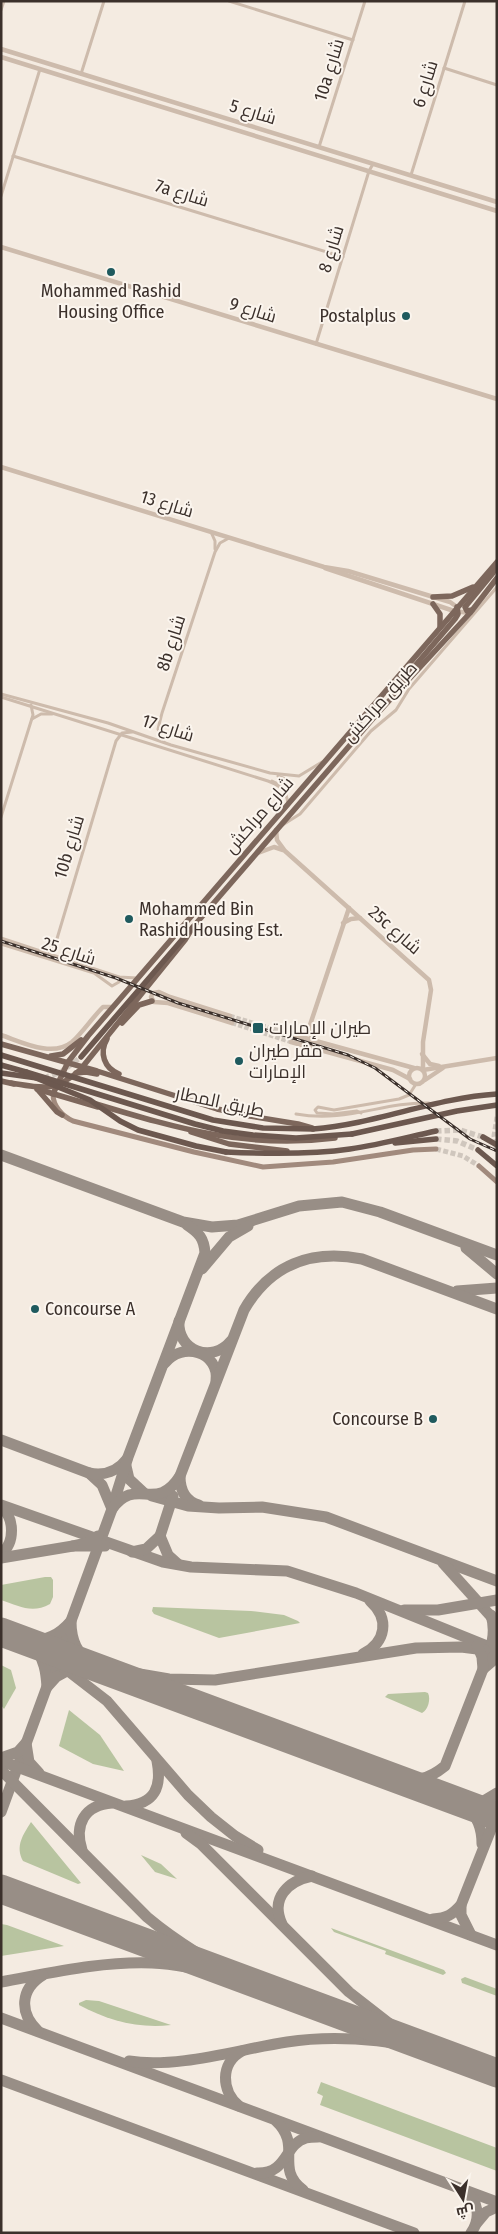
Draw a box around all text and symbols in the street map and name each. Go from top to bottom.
street label: 10a شارع [309,36,350,104]
street label: شارع 6 [407,58,443,110]
street label: شارع 5 [227,95,279,130]
street label: 7a شارع [152,174,211,212]
street label: شارع 8 [313,223,350,276]
marker: Mohammed Rashid Housing Office [105,266,117,278]
place label: Mohammed Rashid Housing Office [41,280,181,323]
street label: شارع 9 [227,292,279,328]
place label: Postalplus [319,305,396,327]
marker: Postalplus [400,310,412,322]
street label: شارع 13 [138,486,196,523]
street label: 8b شارع [152,612,191,674]
street label: طريق مراكش [338,657,423,748]
street label: شارع 17 [139,709,197,748]
street label: شارع مراكش [220,772,299,859]
street label: 10b شارع [49,813,90,882]
place label: Mohammed Bin Rashid Housing Est. [139,898,283,941]
street label: 25c شارع [363,901,426,960]
marker: Mohammed Bin Rashid Housing Est. [123,913,135,925]
street label: شارع 25 [39,932,99,971]
place label: طيران الإمارات [269,1017,371,1039]
marker: طيران الإمارات [251,1021,265,1035]
place label: مقر طيران الإمارات [249,1040,323,1083]
marker: مقر طيران الإمارات [233,1055,245,1067]
street label: طريق المطار [172,1082,267,1123]
place label: Concourse A [45,1298,136,1320]
marker: Concourse A [29,1303,41,1315]
place label: Concourse B [332,1408,423,1430]
marker: Concourse B [427,1413,439,1425]
north arrow [438,2174,488,2224]
text: ش [455,2201,476,2221]

